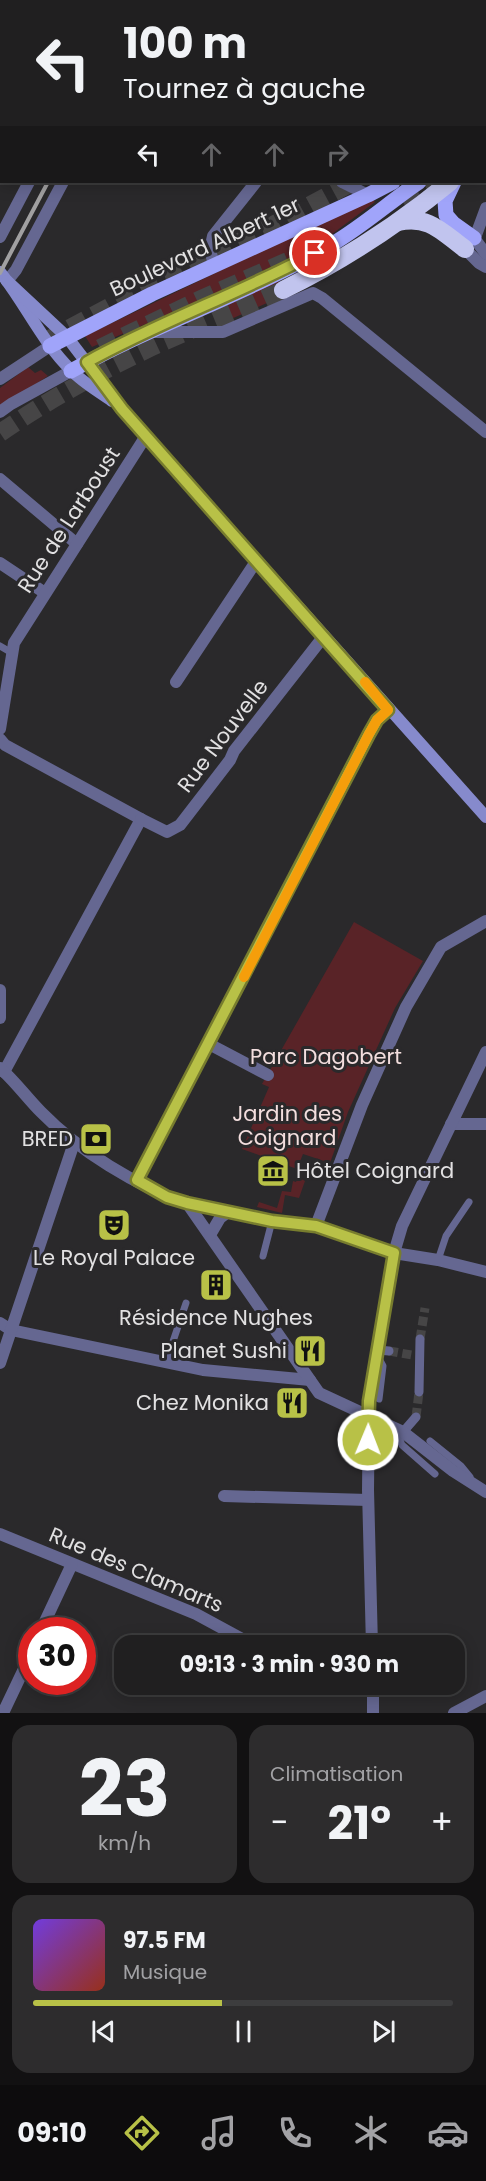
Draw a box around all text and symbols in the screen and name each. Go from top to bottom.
text: 100 m [123,14,247,73]
icon: left [24,24,102,102]
text: Tournez à gauche [123,70,365,107]
icon: left [132,138,165,171]
icon: ahead [195,138,228,171]
icon: ahead [258,138,291,171]
icon: right [321,138,354,171]
street label: Boulevard Albert 1er [105,190,305,303]
pin [289,227,340,278]
icon: arrive [298,236,331,269]
street label: Rue de Larboust [11,441,127,598]
street label: Rue Nouvelle [171,673,275,798]
park label: Parc Dagobert [250,1042,402,1071]
park label: Jardin des Coignard [232,1099,342,1152]
bank icon: BRED [78,1121,114,1157]
place label: BRED [22,1124,73,1153]
museum icon: Hôtel Coignard [255,1153,291,1189]
place label: Hôtel Coignard [296,1156,454,1185]
theatre icon: Le Royal Palace [96,1207,132,1243]
place label: Le Royal Palace [33,1243,195,1272]
building icon: Résidence Nughes [198,1267,234,1303]
place label: Résidence Nughes [119,1303,313,1332]
restaurant icon: Planet Sushi [292,1333,328,1369]
place label: Planet Sushi [160,1336,287,1365]
restaurant icon: Chez Monika [274,1385,310,1421]
place label: Chez Monika [136,1388,269,1417]
position arrow [336,1408,400,1472]
street label: Rue des Clamarts [45,1520,228,1619]
speed limit sign: 30 [18,1617,96,1695]
text: 09:13 · 3 min · 930 m [180,1649,399,1680]
text: 23 [79,1734,170,1843]
text: Climatisation [270,1760,403,1788]
text: 21° [328,1792,391,1855]
text: − [270,1799,288,1846]
text: + [430,1799,453,1846]
text: km/h [98,1829,151,1857]
text: 97.5 FM [123,1925,206,1956]
text: Musique [123,1958,207,1986]
icon: previous [87,2015,120,2048]
icon: pause [227,2015,260,2048]
icon: next [367,2015,400,2048]
icon: directions [121,2112,163,2154]
icon: music [198,2112,240,2154]
icon: phone [274,2112,316,2154]
icon: climate [350,2112,392,2154]
icon: car [427,2112,469,2154]
text: 09:10 [17,2114,87,2151]

